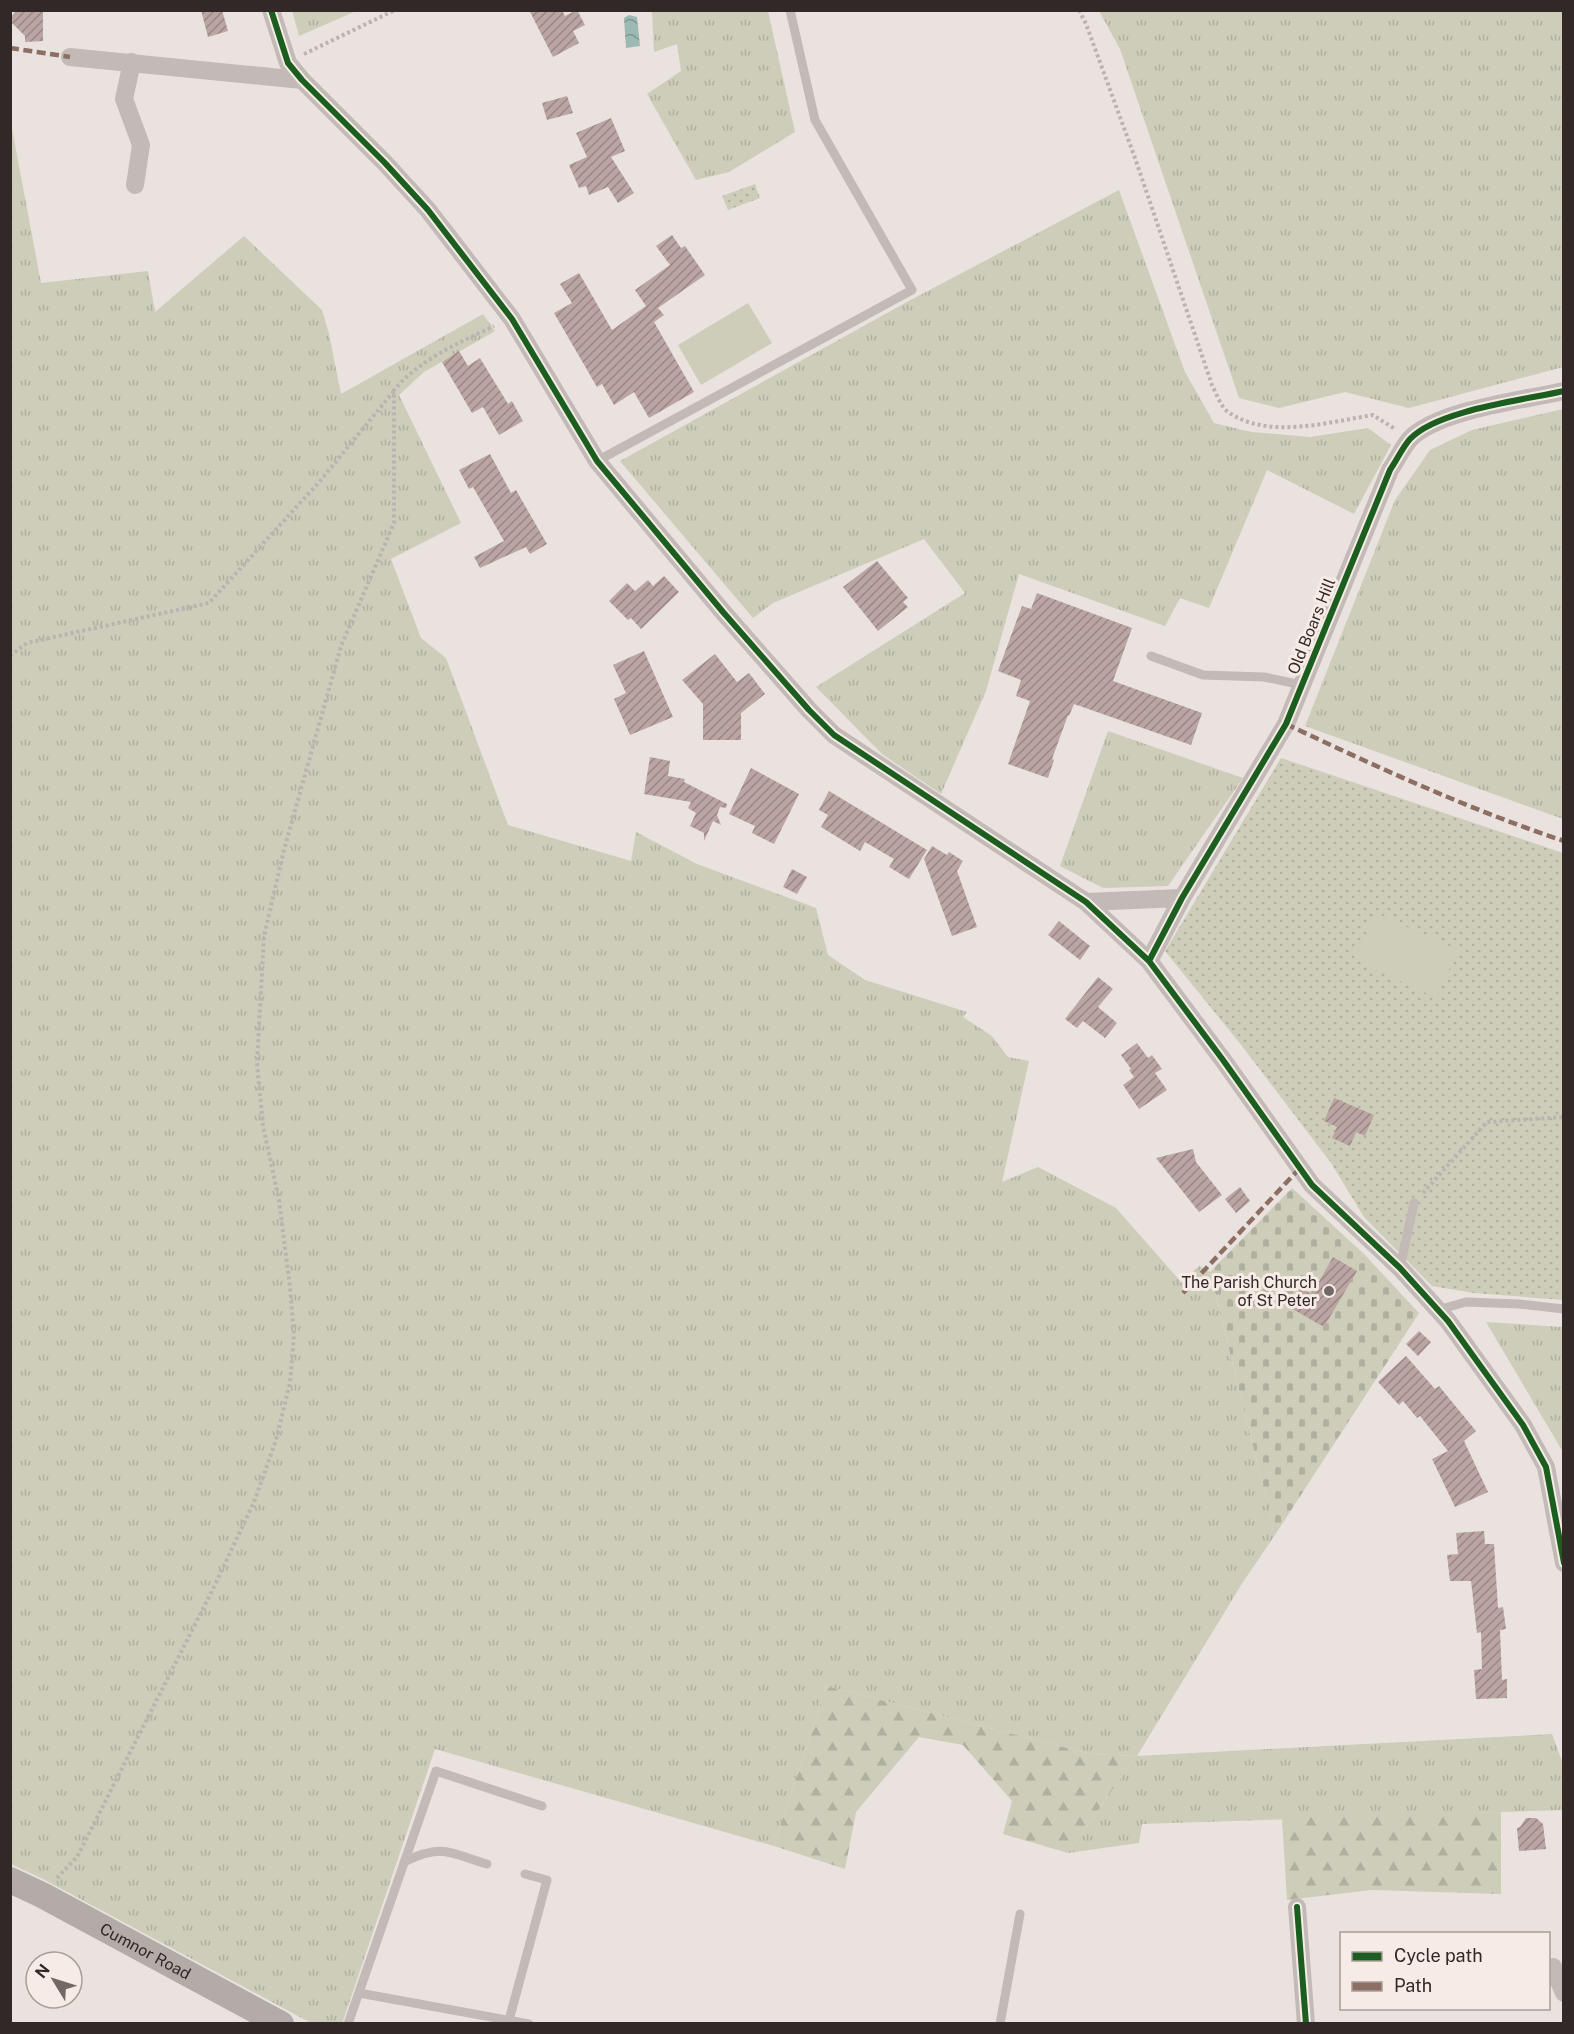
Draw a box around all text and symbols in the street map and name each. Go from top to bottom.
street label: Old Boars Hill [1284,575,1339,677]
place label: The Parish Church of St Peter [1182,1273,1317,1310]
marker: The Parish Church of St Peter [1322,1284,1336,1298]
street label: Cumnor Road [97,1919,194,1984]
legend [1340,1932,1550,2010]
text: Cycle path [1394,1945,1483,1966]
north arrow [24,1950,84,2010]
text: N [31,1960,54,1982]
text: Path [1394,1975,1432,1996]

